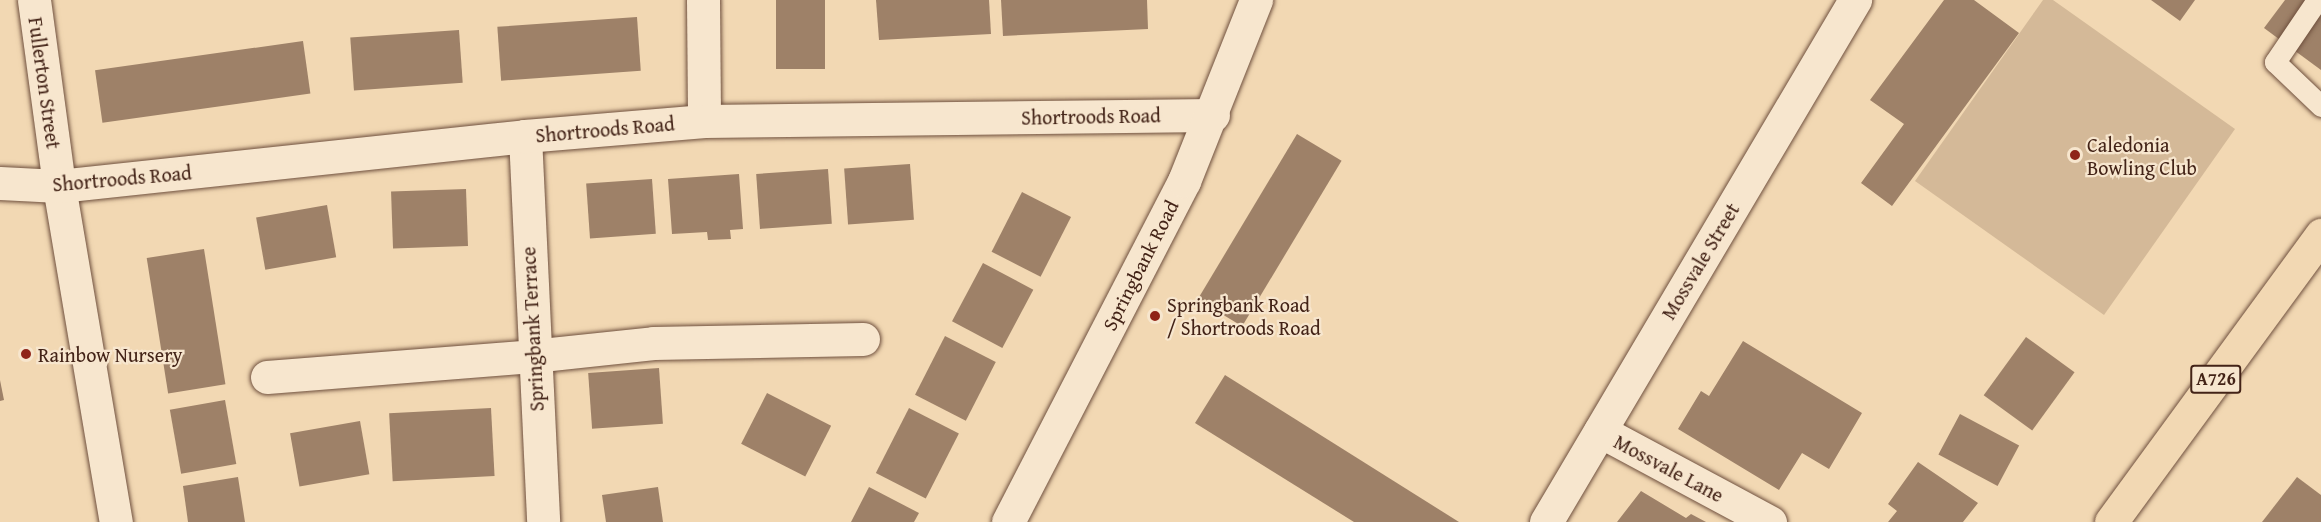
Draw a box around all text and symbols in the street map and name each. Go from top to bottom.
street label: Fullerton Street [24,16,66,150]
street label: Shortroods Road [1021,103,1161,129]
street label: Shortroods Road [534,111,676,147]
place label: Caledonia Bowling Club [2087,132,2197,179]
marker: Caledonia Bowling Club [2068,148,2082,162]
street label: Shortroods Road [51,160,193,196]
street label: Springbank Road [1097,196,1183,334]
street label: Mossvale Street [1656,198,1744,324]
street label: Springbank Terrace [516,246,548,412]
place label: Springbank Road / Shortroods Road [1167,292,1321,339]
marker: Springbank Road / Shortroods Road [1148,309,1162,323]
place label: Rainbow Nursery [38,342,182,366]
marker: Rainbow Nursery [19,347,33,361]
road number: A726 [2189,364,2243,394]
street label: Mossvale Lane [1610,429,1728,507]

